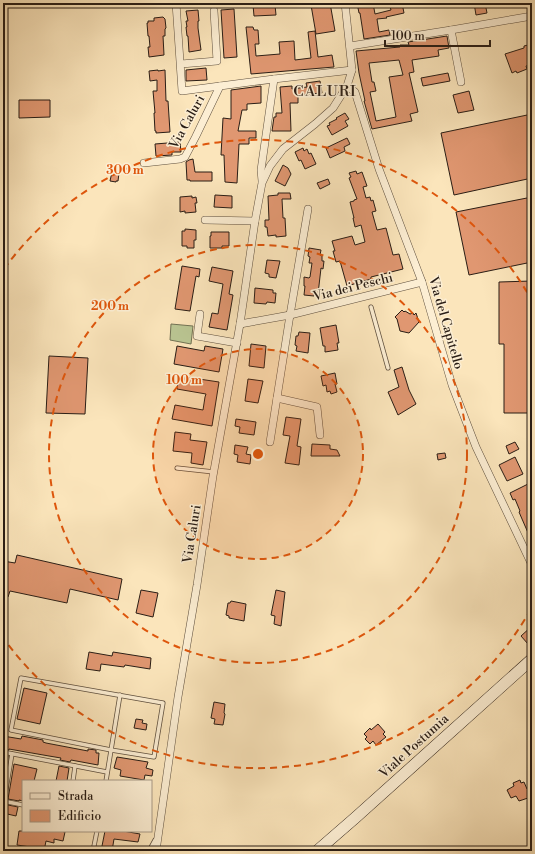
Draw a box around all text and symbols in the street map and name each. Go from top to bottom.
scale bar [385,22,490,48]
text: 100 m [391,29,425,44]
district label: CALURI [293,82,357,101]
street label: Via Caluri [165,92,208,153]
text: 300 m [106,163,144,178]
street label: Via dei Peschi [310,269,395,305]
street label: Via del Capitello [425,274,467,371]
text: 200 m [91,299,129,314]
text: 100 m [166,373,202,388]
centre of rings [251,447,265,461]
street label: Via Caluri [179,504,205,565]
street label: Viale Postumia [375,710,452,782]
legend [22,780,152,832]
text: Strada [58,789,94,804]
text: Edificio [58,809,101,824]

